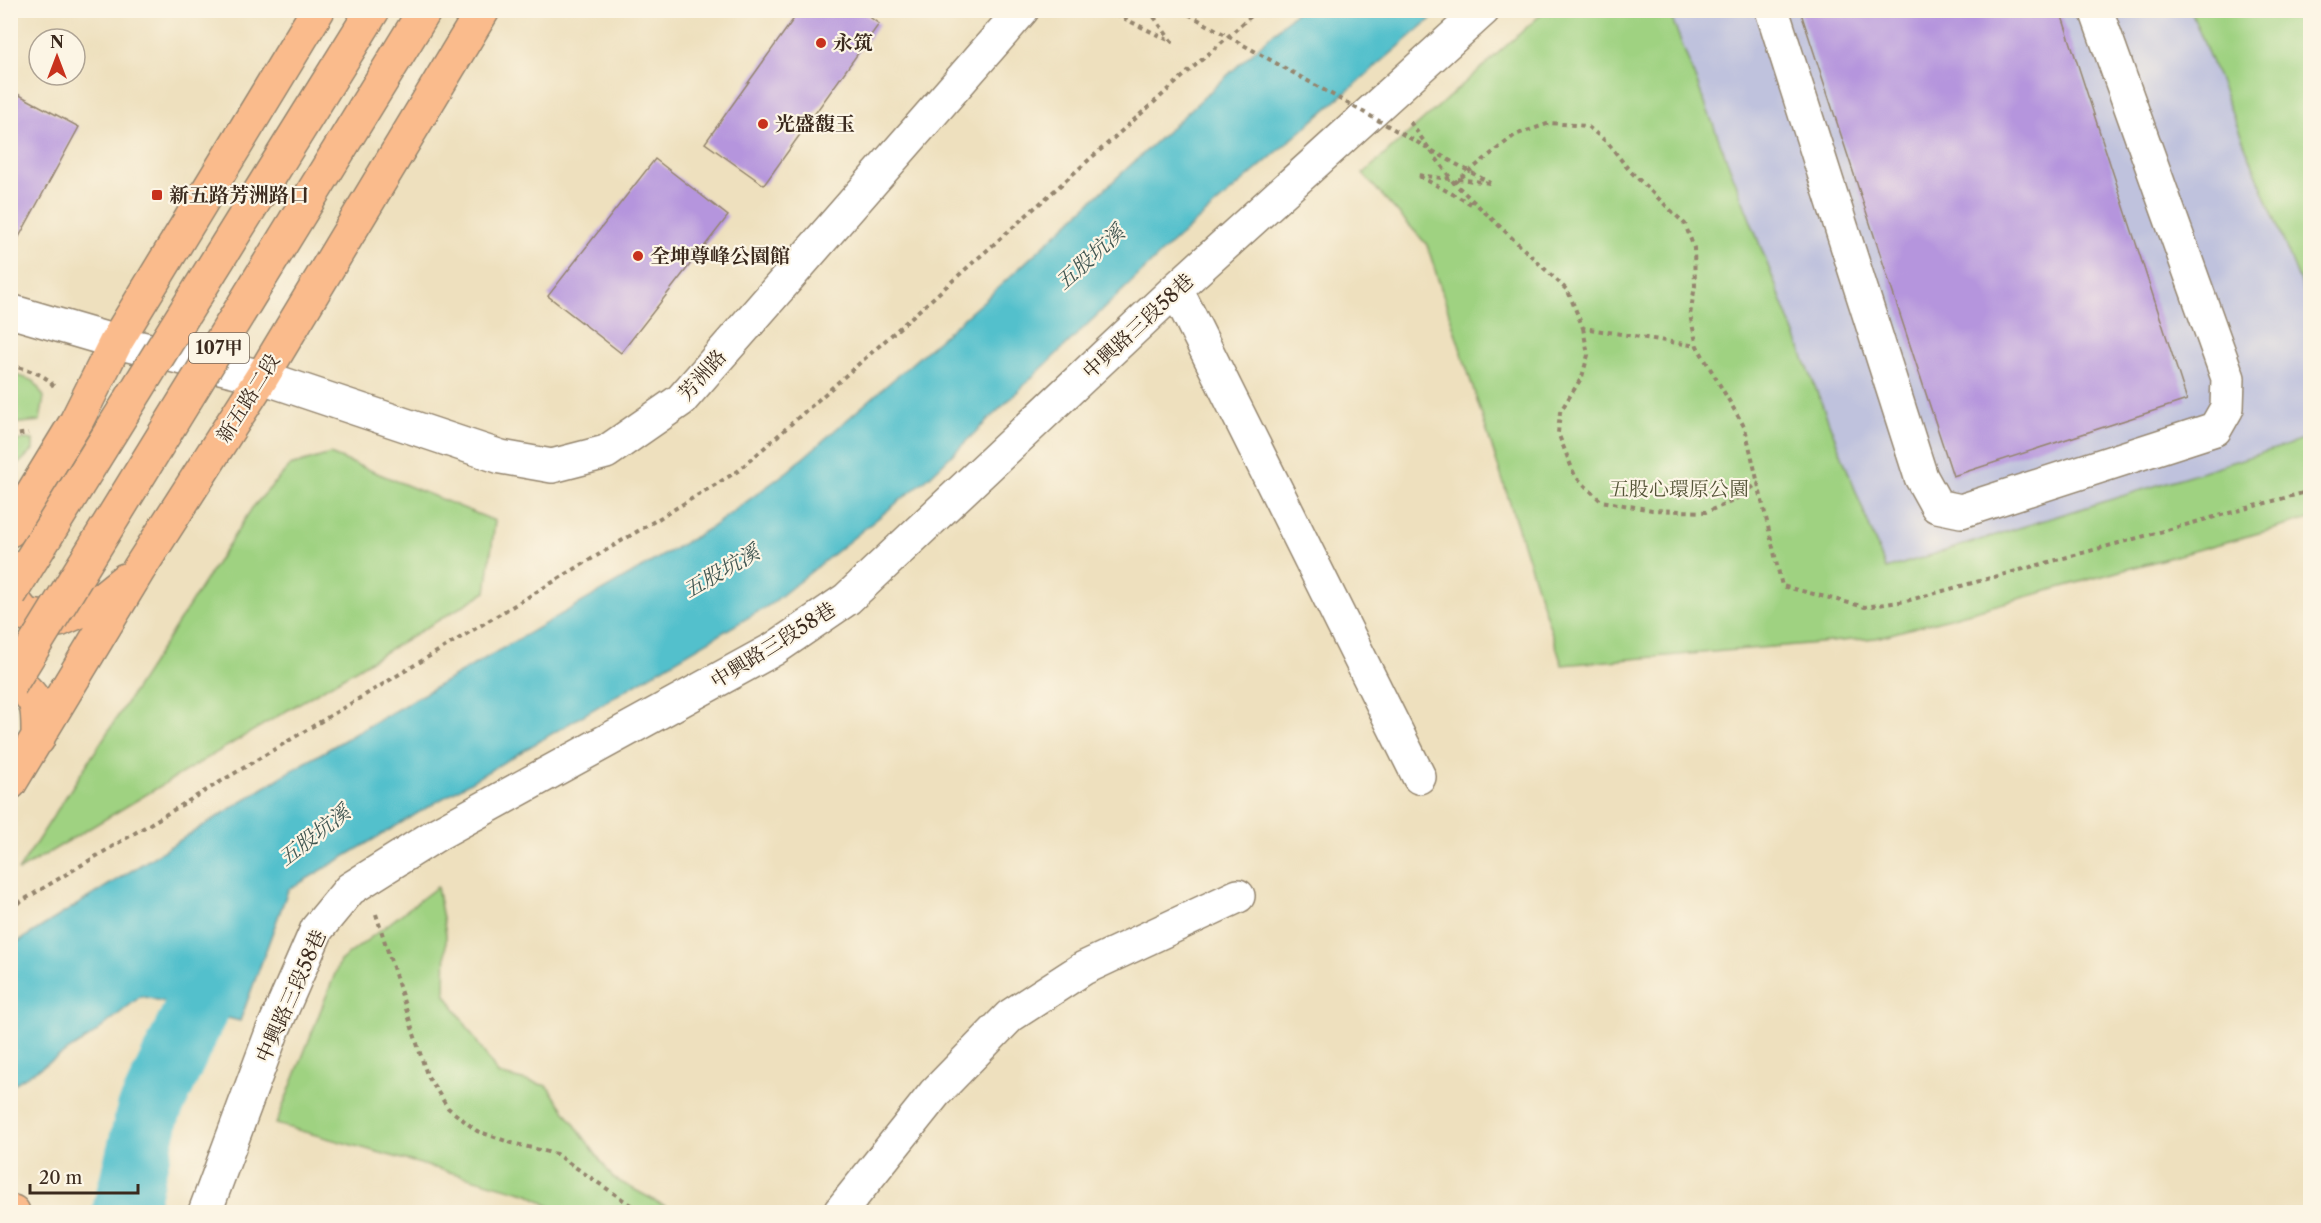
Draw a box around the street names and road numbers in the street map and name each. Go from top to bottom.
street label: 中興路三段58巷 [1078,269,1198,383]
road number: 107甲 [189,333,249,363]
street label: 芳洲路 [673,345,731,405]
street label: 新五路二段 [211,349,285,447]
street label: 中興路三段58巷 [706,597,840,693]
street label: 中興路三段58巷 [251,926,331,1066]

